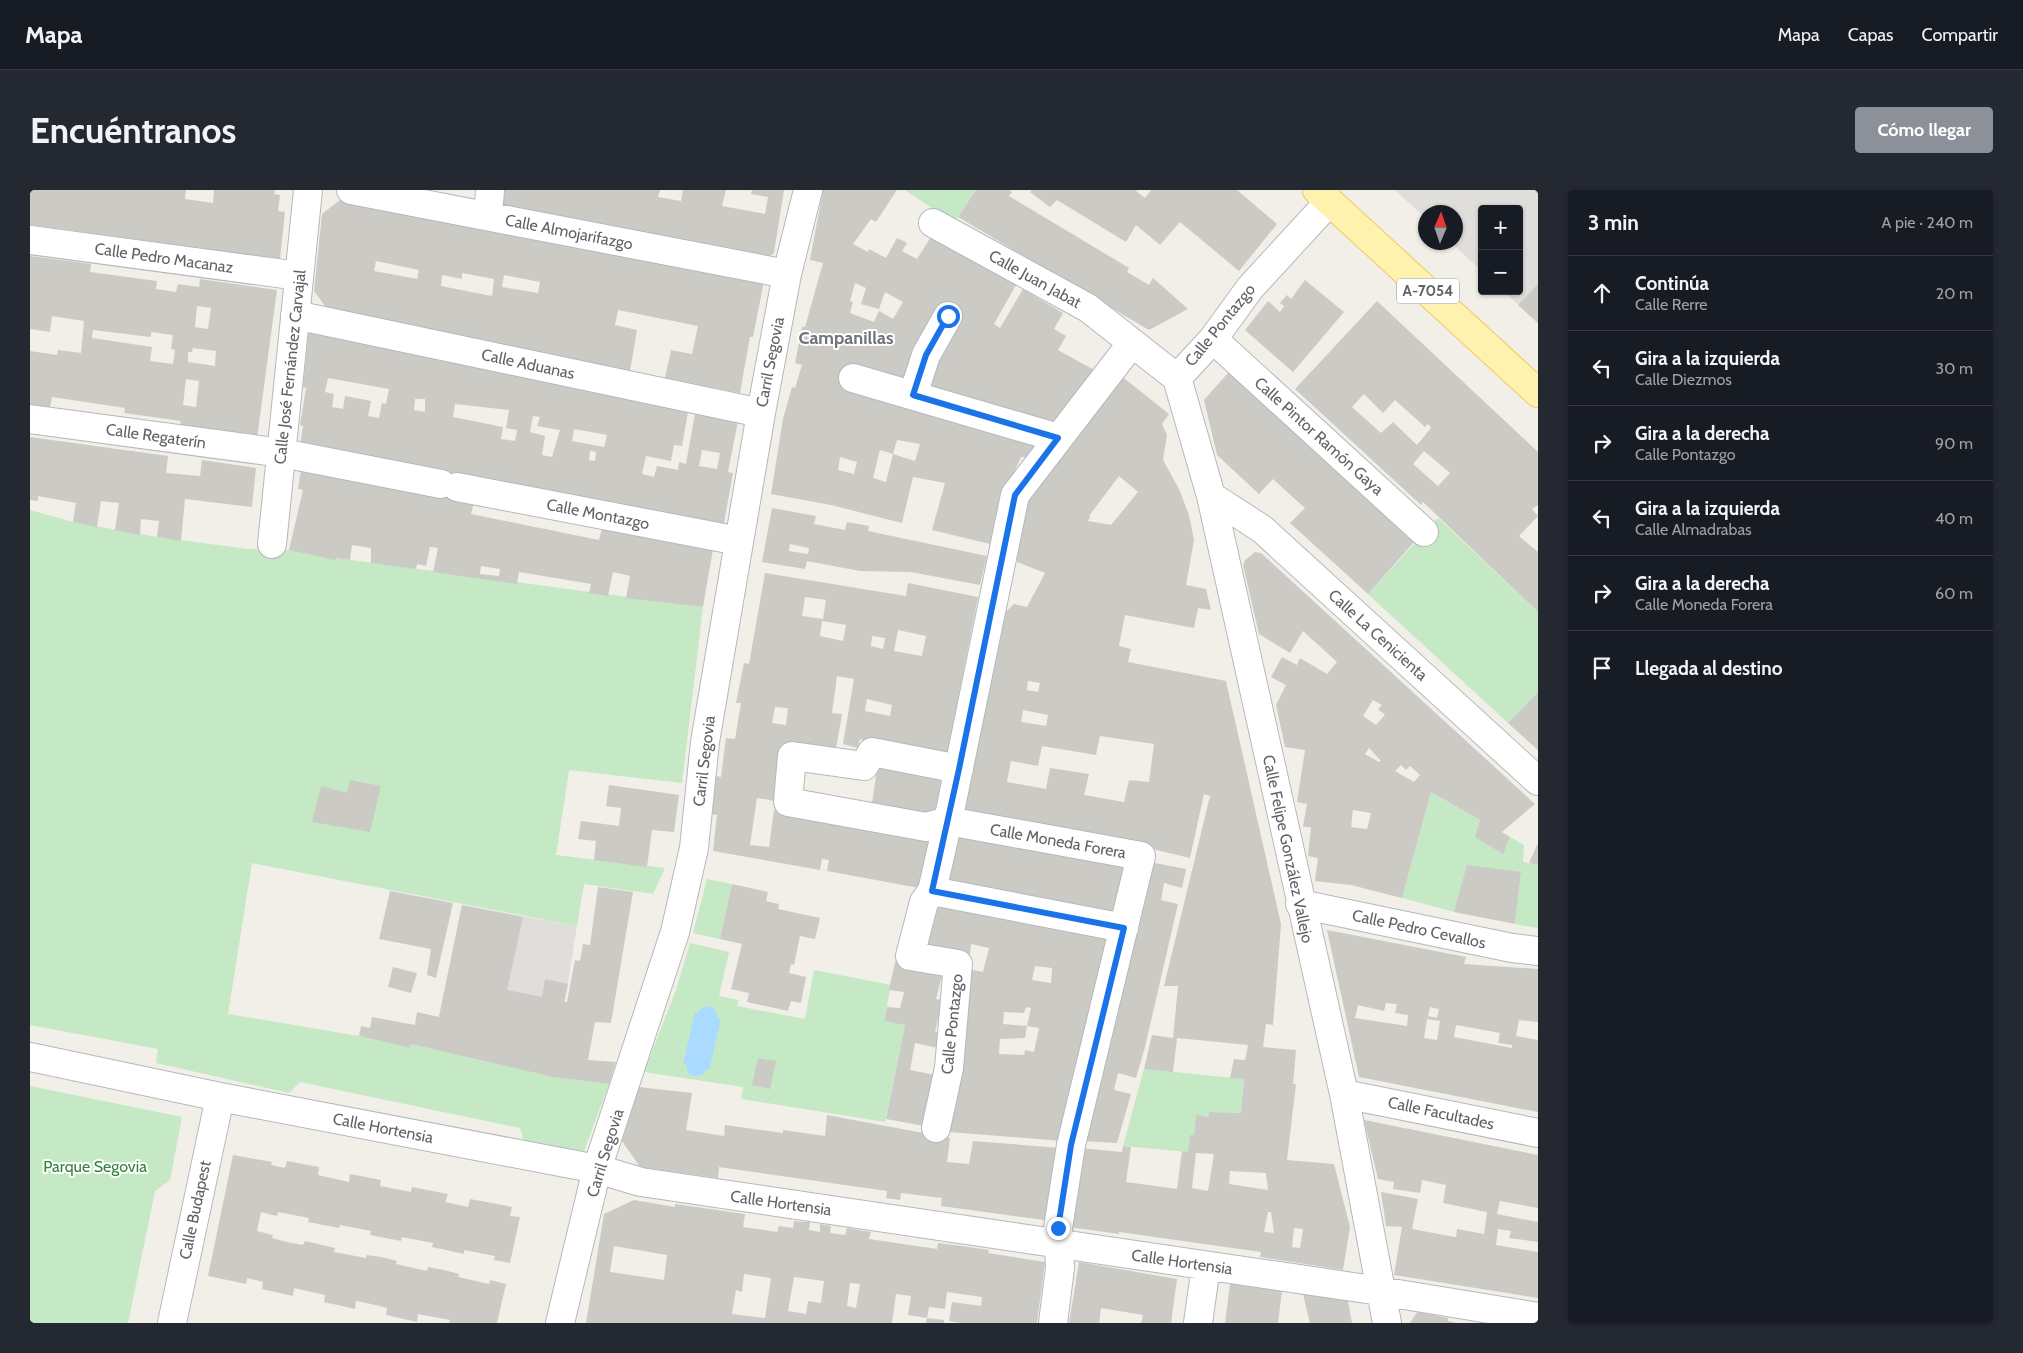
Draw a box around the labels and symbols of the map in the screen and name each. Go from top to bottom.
north arrow [1418,205,1463,250]
street label: Calle Almojarifazgo [503,210,635,254]
street label: Calle Pedro Macanaz [93,239,235,277]
street label: Calle Juan Jabat [985,246,1085,312]
street label: Calle José Fernández Carvajal [270,269,310,465]
road number: A-7054 [1397,278,1459,304]
street label: Calle Pontazgo [1181,280,1259,370]
route start [937,305,960,328]
street label: Carril Segovia [752,315,788,409]
district label: Campanillas [798,327,894,349]
street label: Calle Aduanas [480,345,577,383]
street label: Calle Pintor Ramón Gaya [1250,373,1388,499]
street label: Calle Regaterín [105,420,207,452]
street label: Calle Montazgo [545,495,651,533]
street label: Calle La Cenicienta [1324,585,1432,685]
street label: Carril Segovia [689,714,719,808]
street label: Calle Felipe González Vallejo [1259,753,1317,945]
street label: Calle Moneda Forera [988,820,1128,862]
street label: Calle Pedro Cevallos [1350,906,1488,953]
street label: Calle Pontazgo [937,973,967,1075]
street label: Calle Facultades [1386,1092,1496,1134]
street label: Carril Segovia [583,1106,628,1200]
street label: Calle Hortensia [331,1109,435,1147]
park label: Parque Segovia [43,1157,147,1176]
street label: Calle Budapest [175,1158,215,1261]
street label: Calle Hortensia [729,1187,833,1220]
route end [1047,1217,1070,1240]
street label: Calle Hortensia [1130,1246,1234,1279]

